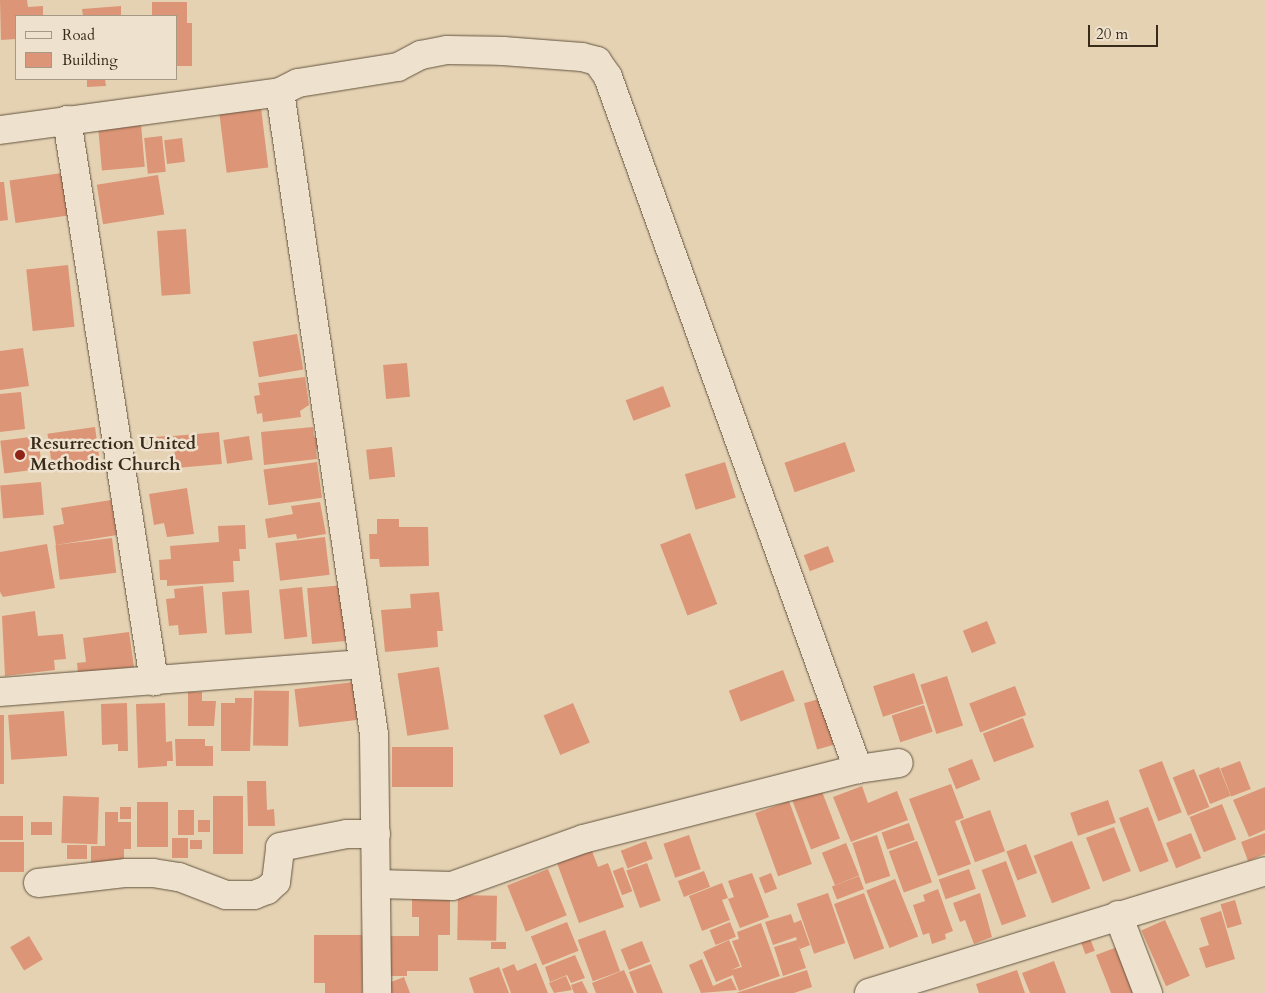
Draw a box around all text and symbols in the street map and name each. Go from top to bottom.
legend [15,15,178,80]
scale bar [1090,15,1160,47]
text: 20 m [1096,24,1128,44]
text: Road [62,25,95,45]
text: Building [62,50,118,70]
place label: Resurrection United Methodist Church [30,434,196,476]
marker: Resurrection United Methodist Church [14,449,26,461]

